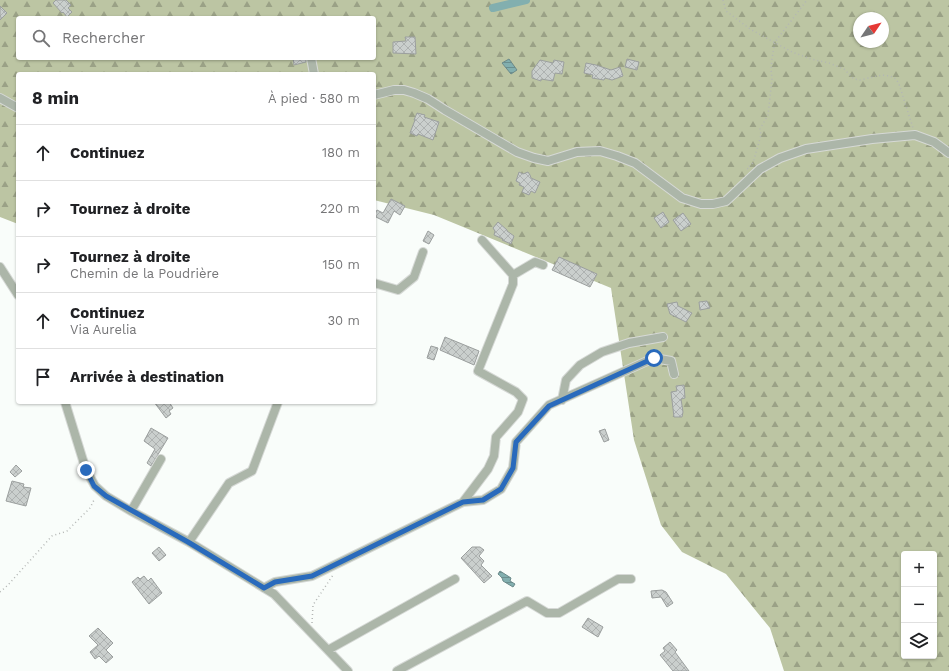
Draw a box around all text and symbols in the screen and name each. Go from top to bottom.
north arrow [853,12,889,48]
search box [16,16,376,60]
icon: search [30,27,52,49]
text: Rechercher [62,29,145,47]
text: 8 min [32,88,79,108]
text: À pied · 580 m [268,91,360,106]
icon: ahead [32,142,54,164]
text: Continuez [70,144,144,162]
text: 180 m [322,145,360,160]
icon: right [32,198,54,220]
text: Tournez à droite [70,200,190,218]
text: 220 m [320,201,360,216]
text: Tournez à droite [70,248,190,266]
icon: right [32,254,54,276]
text: 150 m [322,257,360,272]
text: Chemin de la Poudrière [70,266,219,281]
text: Continuez [70,304,144,322]
icon: ahead [32,310,54,332]
text: 30 m [328,313,360,328]
text: Via Aurelia [70,322,137,337]
route start [645,349,663,367]
icon: arrive [32,366,54,388]
text: Arrivée à destination [70,368,224,386]
route end [77,461,95,479]
map controls [901,551,937,659]
button: + [901,551,937,587]
button: − [901,587,937,623]
button: layers [901,623,937,659]

